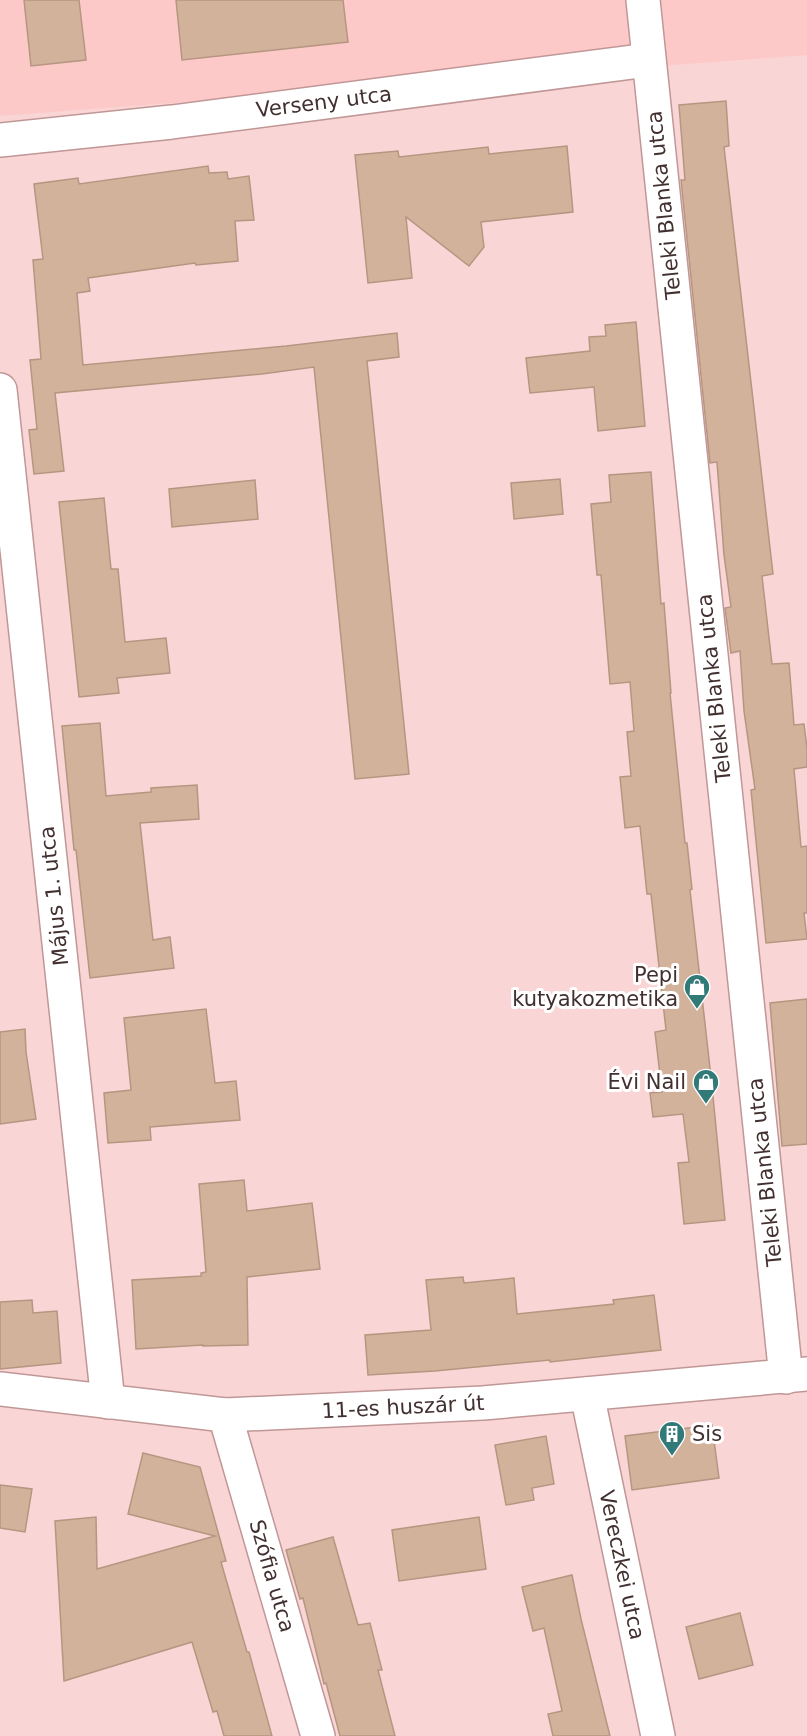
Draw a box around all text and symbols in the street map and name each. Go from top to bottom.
street label: Verseny utca [255,82,393,122]
street label: Teleki Blanka utca [642,110,686,301]
street label: Teleki Blanka utca [692,593,736,784]
street label: Május 1. utca [35,825,73,967]
place label: Pepi kutyakozmetika [512,963,678,1011]
shop icon: Pepi kutyakozmetika [682,972,712,1010]
shop icon: Évi Nail [691,1067,721,1105]
place label: Évi Nail [608,1069,686,1094]
street label: Teleki Blanka utca [743,1077,787,1268]
street label: 11-es huszár út [321,1391,485,1423]
building icon: Sis [657,1419,687,1457]
place label: Sis [692,1422,722,1446]
street label: Vereczkei utca [594,1488,650,1642]
street label: Szófia utca [244,1517,300,1635]

